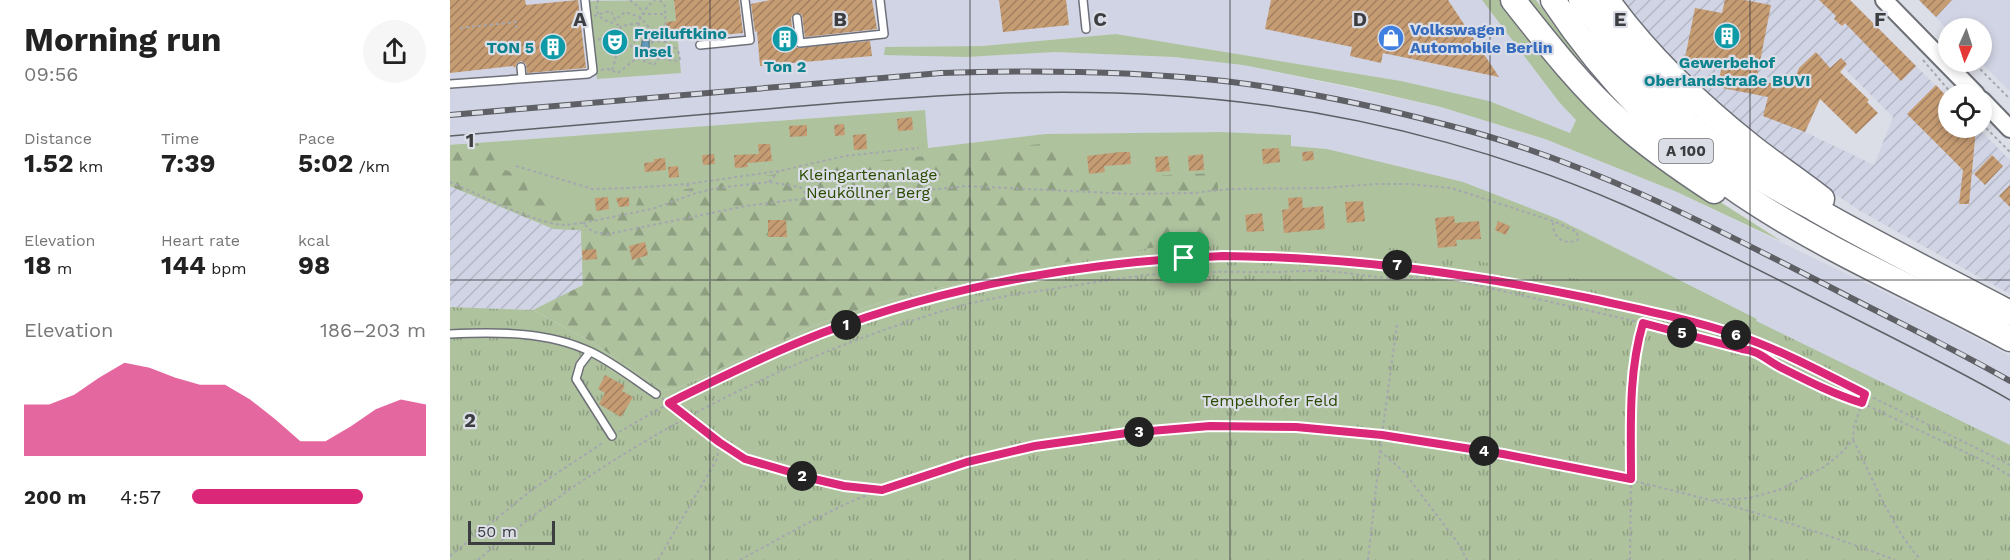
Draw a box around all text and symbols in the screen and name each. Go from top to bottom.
text: A [573,7,587,31]
text: B [833,7,847,31]
text: C [1093,7,1107,31]
text: D [1353,7,1367,31]
text: E [1614,7,1626,31]
text: F [1874,7,1886,31]
north arrow [1938,18,1992,72]
map controls [1938,18,1992,138]
text: Morning run [24,20,221,59]
button: share [363,20,426,83]
place label: Volkswagen Automobile Berlin [1410,20,1553,57]
building icon: Gewerbehof Oberlandstraße BUVI [1712,21,1742,51]
shop icon: Volkswagen Automobile Berlin [1376,23,1406,53]
place label: Freiluftkino Insel [634,24,727,61]
building icon: Ton 2 [770,24,800,54]
theatre icon: Freiluftkino Insel [600,27,630,57]
building icon: TON 5 [538,32,568,62]
place label: TON 5 [486,38,534,57]
place label: Gewerbehof Oberlandstraße BUVI [1644,53,1810,90]
place label: Ton 2 [764,57,806,76]
text: 09:56 [24,62,79,86]
button: locate [1938,84,1992,138]
text: 1 [466,128,474,152]
text: Distance [24,129,92,148]
text: Time [161,129,199,148]
text: Pace [298,129,335,148]
road number: A 100 [1659,139,1713,163]
text: 1.52 [24,148,73,178]
text: 7:39 [161,148,216,178]
text: 5:02 [298,148,353,178]
text: km [73,157,103,176]
text: /km [353,157,390,176]
park label: Kleingartenanlage Neuköllner Berg [799,165,937,202]
text: Elevation [24,231,95,250]
text: Heart rate [161,231,240,250]
text: kcal [298,231,330,250]
pin [1158,232,1209,283]
icon: arrive [1167,241,1200,274]
text: 18 [24,250,52,280]
text: 144 [161,250,206,280]
text: 98 [298,250,330,280]
pin: 7 [1382,250,1412,280]
text: 7 [1392,255,1402,274]
text: m [52,259,72,278]
text: bpm [206,259,247,278]
pin: 1 [831,310,861,340]
text: 1 [843,315,849,334]
text: Elevation [24,318,113,342]
text: 186–203 m [320,318,426,342]
pin: 5 [1667,318,1697,348]
pin: 6 [1721,320,1751,350]
text: 5 [1677,323,1687,342]
text: 6 [1731,325,1741,344]
park label: Tempelhofer Feld [1202,391,1338,410]
text: 2 [464,408,476,432]
pin: 3 [1124,417,1154,447]
text: 3 [1134,422,1144,441]
pin: 4 [1469,436,1499,466]
text: 4 [1479,441,1489,460]
pin: 2 [787,461,817,491]
text: 2 [797,466,807,485]
text: 200 m [24,485,86,509]
text: 4:57 [120,485,161,509]
scale bar [468,518,555,546]
text: 50 m [477,522,517,541]

